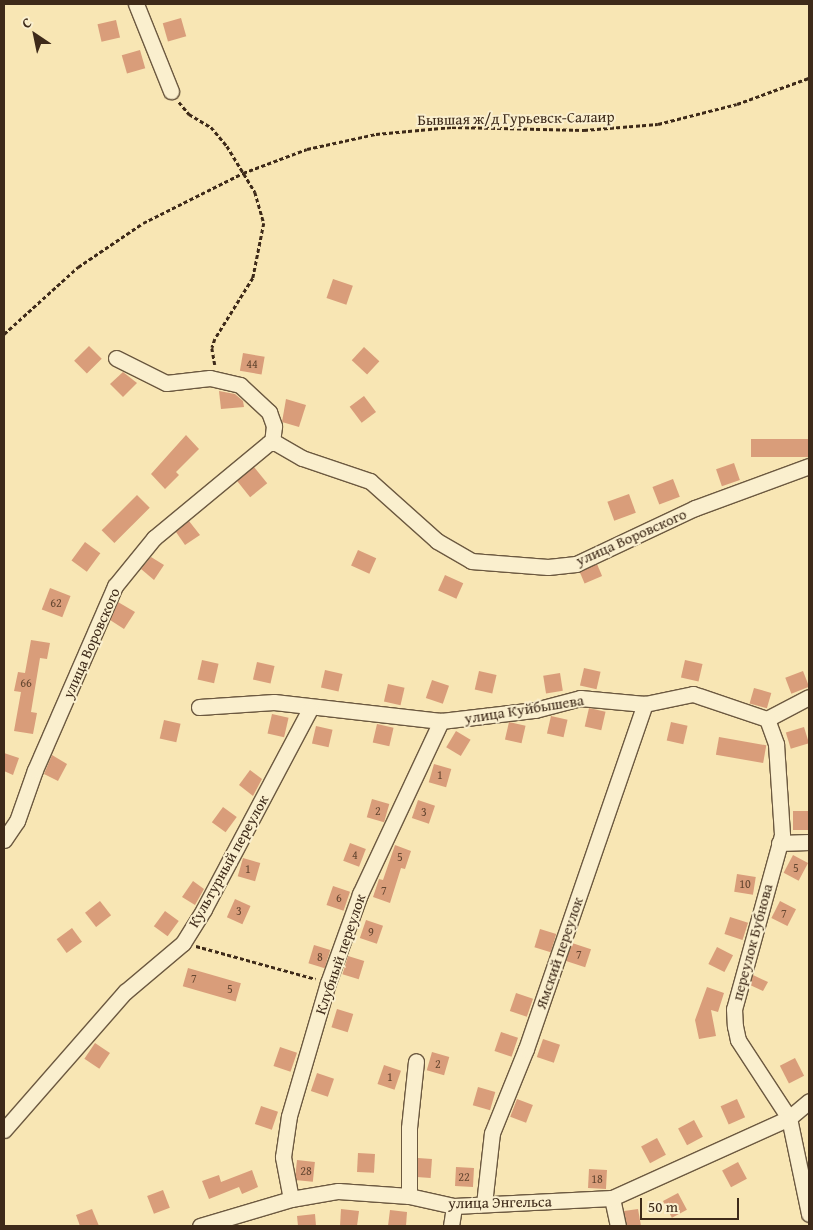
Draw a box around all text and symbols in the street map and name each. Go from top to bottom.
north arrow [10,10,60,60]
text: С [18,12,35,33]
street label: Бывшая ж/д Гурьевск-Салаир [417,107,615,129]
house number: 44 [246,357,258,371]
street label: улица Воровского [573,505,689,569]
street label: улица Воровского [59,585,123,701]
house number: 62 [50,596,62,610]
house number: 66 [20,676,32,690]
street label: улица Куйбышева [463,691,585,727]
house number: 1 [437,768,443,782]
street label: Культурный переулок [184,792,272,930]
house number: 2 [375,804,381,818]
house number: 3 [421,805,427,819]
house number: 4 [352,848,358,862]
house number: 5 [397,850,403,864]
house number: 5 [793,861,799,875]
house number: 1 [245,862,251,876]
house number: 10 [739,877,751,891]
street label: переулок Бубнова [728,882,776,1002]
house number: 7 [381,884,387,898]
street label: Клубный переулок [311,891,369,1017]
house number: 6 [336,891,342,905]
street label: Ямский переулок [531,895,587,1011]
house number: 3 [236,904,242,918]
house number: 7 [781,907,787,921]
house number: 9 [368,925,374,939]
house number: 7 [576,948,582,962]
house number: 8 [317,950,323,964]
house number: 7 [191,972,197,986]
house number: 5 [227,982,233,996]
house number: 2 [435,1057,441,1071]
house number: 1 [387,1070,393,1084]
house number: 28 [300,1164,312,1178]
house number: 22 [458,1170,470,1184]
house number: 18 [591,1172,603,1186]
scale bar [643,1188,742,1220]
street label: улица Энгельса [448,1192,552,1212]
text: 50 m [648,1196,678,1217]

